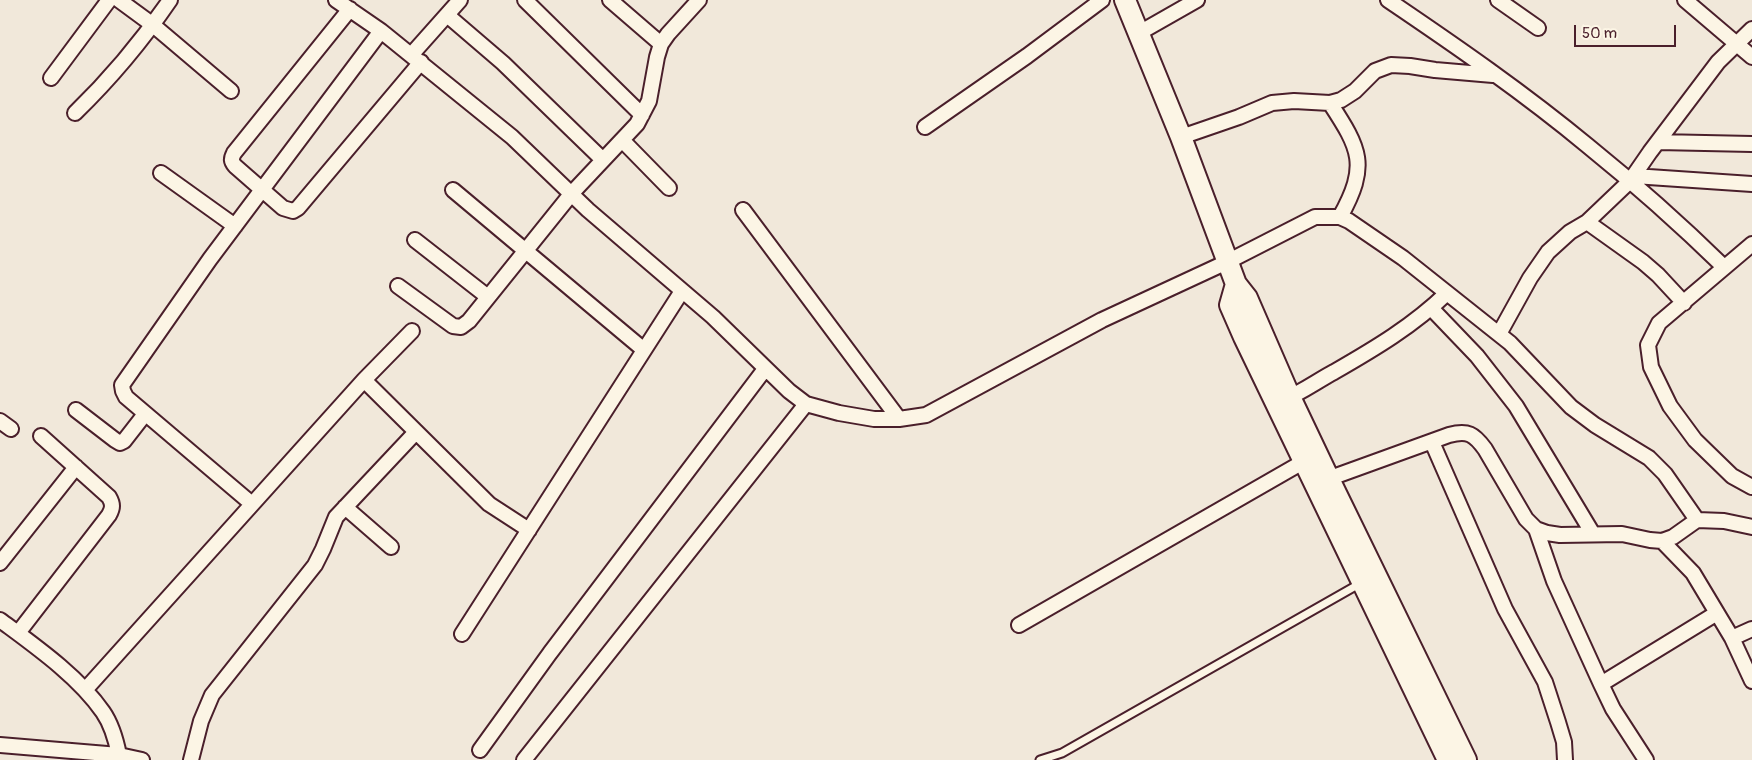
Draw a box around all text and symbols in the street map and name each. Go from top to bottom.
scale bar [1577,15,1680,47]
text: 50 m [1582,24,1617,43]

